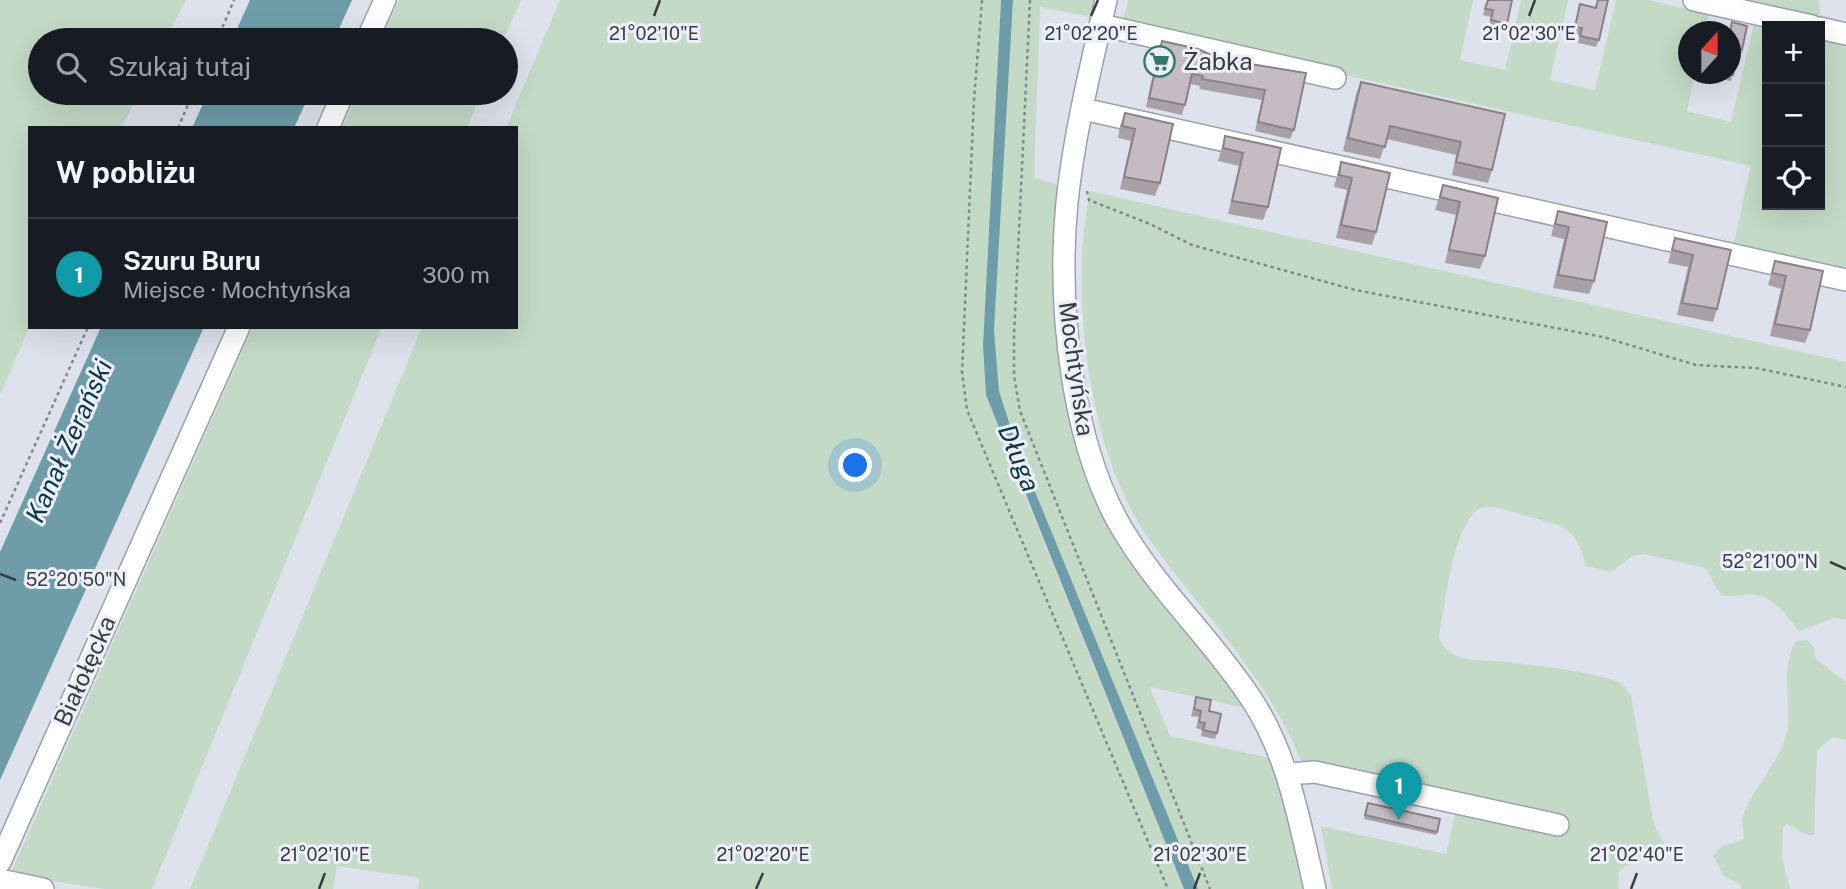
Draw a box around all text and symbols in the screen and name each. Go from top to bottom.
north arrow [1678,21,1741,84]
map controls [1762,21,1825,210]
button: + [1762,21,1825,84]
text: 21°02'10"E [609,23,699,44]
text: 21°02'20"E [1044,23,1138,44]
text: 21°02'30"E [1482,23,1576,44]
search box [28,28,518,105]
supermarket icon: Żabka [1143,45,1177,79]
place label: Żabka [1183,47,1252,75]
icon: search [52,48,90,86]
text: Szukaj tutaj [108,51,251,82]
button: − [1762,84,1825,147]
button: locate [1762,147,1825,210]
text: W pobliżu [56,154,196,190]
text: Szuru Buru [123,245,261,276]
text: 1 [74,261,84,288]
text: 300 m [422,261,490,288]
text: Miejsce · Mochtyńska [123,276,351,303]
street label: Mochtyńska [1054,300,1100,438]
water label: Kanał Żerański [19,354,119,527]
water label: Długa [992,420,1047,496]
your location [838,448,872,482]
text: 52°21'00"N [1722,551,1818,572]
text: 52°20'50"N [26,569,126,590]
street label: Białołęcka [47,611,121,730]
pin: 1 [1376,762,1422,820]
text: 21°02'10"E [280,844,370,865]
text: 21°02'20"E [716,844,810,865]
text: 21°02'30"E [1153,844,1247,865]
text: 21°02'40"E [1590,844,1684,865]

